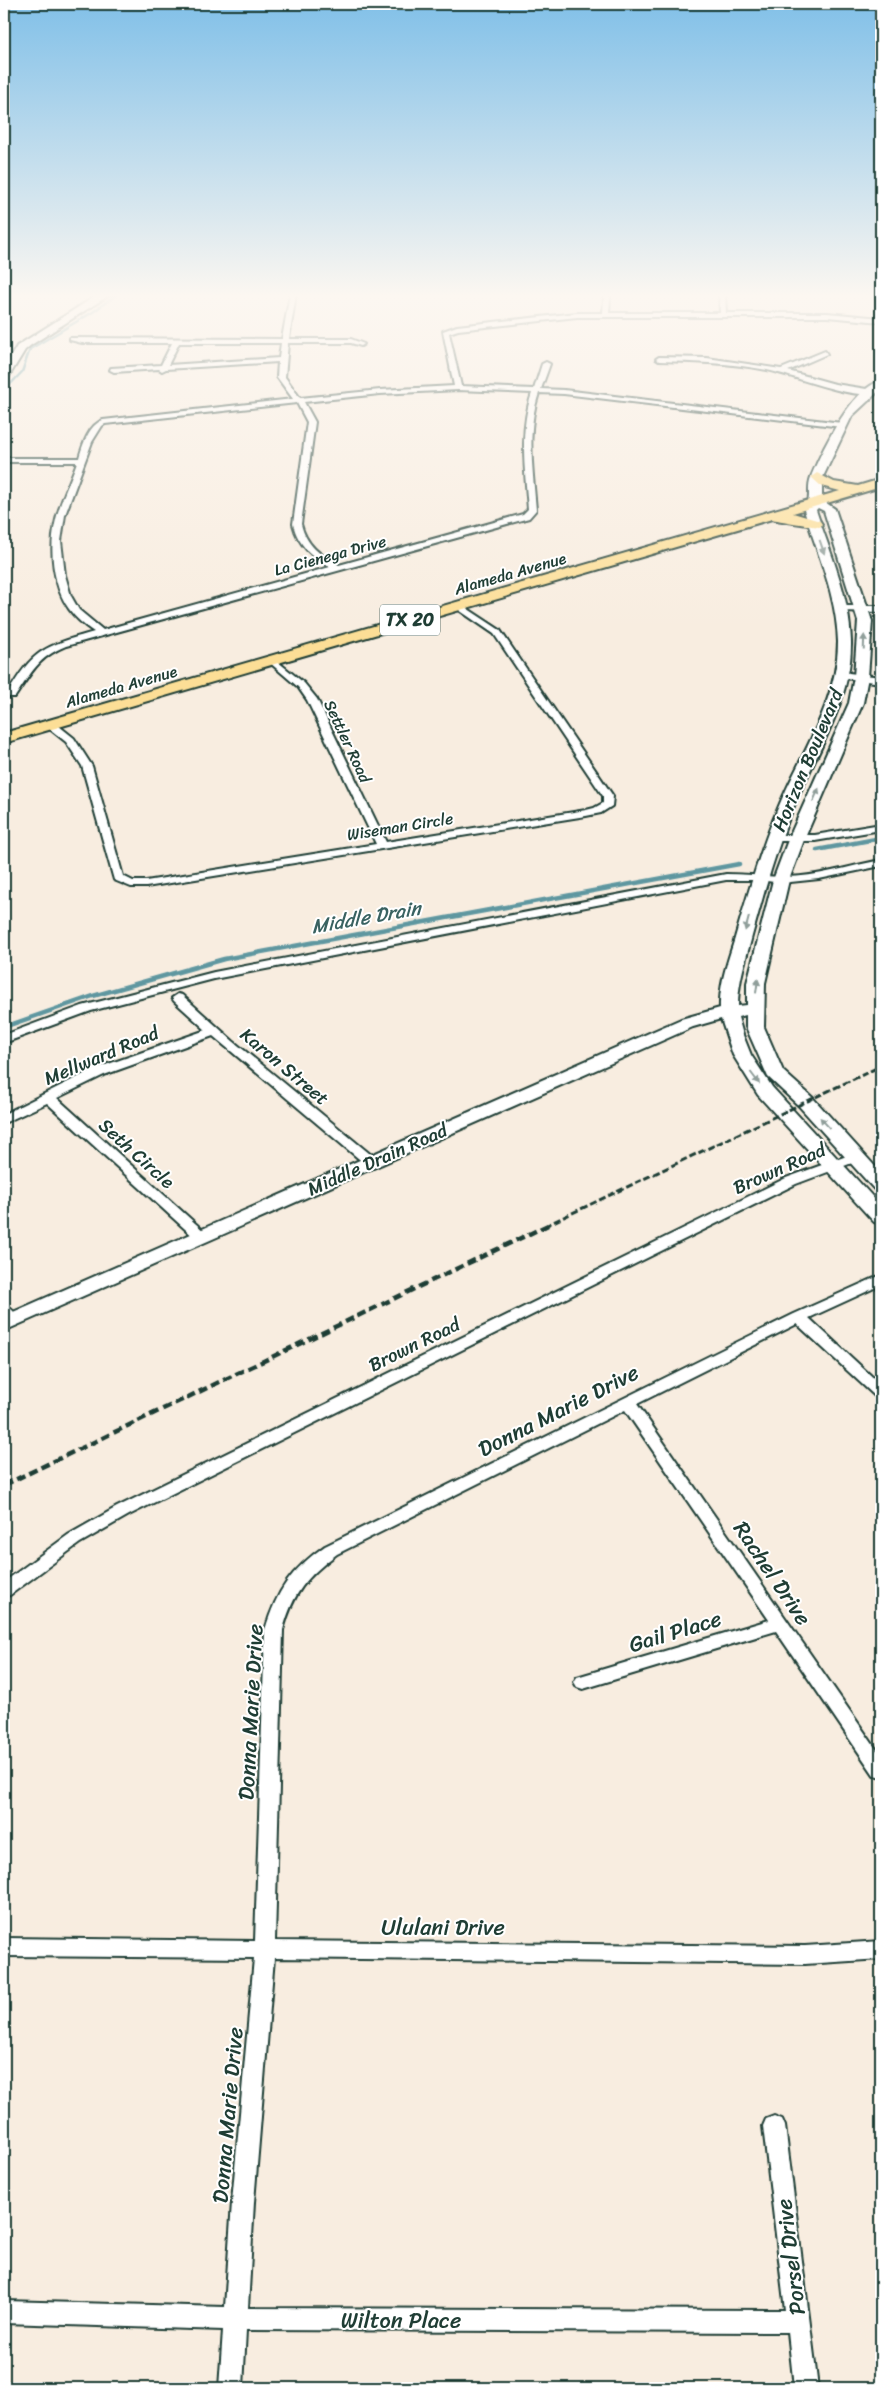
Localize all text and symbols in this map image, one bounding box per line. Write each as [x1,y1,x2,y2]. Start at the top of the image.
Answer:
street label: La Cienega Drive [271,527,389,584]
one-way arrow [819,539,827,554]
street label: Alameda Avenue [450,544,570,604]
road number: TX 20 [380,604,440,636]
one-way arrow [861,634,869,650]
street label: Alameda Avenue [61,657,181,717]
street label: Horizon Boulevard [762,682,853,837]
street label: Settler Road [316,695,380,789]
one-way arrow [812,788,820,802]
street label: Wiseman Circle [345,804,455,849]
water label: Middle Drain [309,890,426,944]
one-way arrow [743,916,751,931]
one-way arrow [753,977,761,993]
street label: Mellward Road [39,1016,166,1094]
street label: Karon Street [233,1019,337,1114]
one-way arrow [750,1071,761,1084]
street label: Seth Circle [91,1110,183,1197]
street label: Middle Drain Road [302,1113,455,1205]
one-way arrow [819,1118,831,1130]
street label: Brown Road [727,1133,833,1204]
street label: Brown Road [363,1307,468,1381]
street label: Donna Marie Drive [471,1353,646,1468]
street label: Rachel Drive [723,1513,822,1634]
street label: Gail Place [624,1599,726,1664]
street label: Donna Marie Drive [226,1623,275,1801]
street label: Ululani Drive [381,1908,505,1947]
street label: Donna Marie Drive [200,2025,255,2205]
street label: Porsel Drive [764,2197,817,2317]
street label: Wilton Place [341,2301,461,2340]

